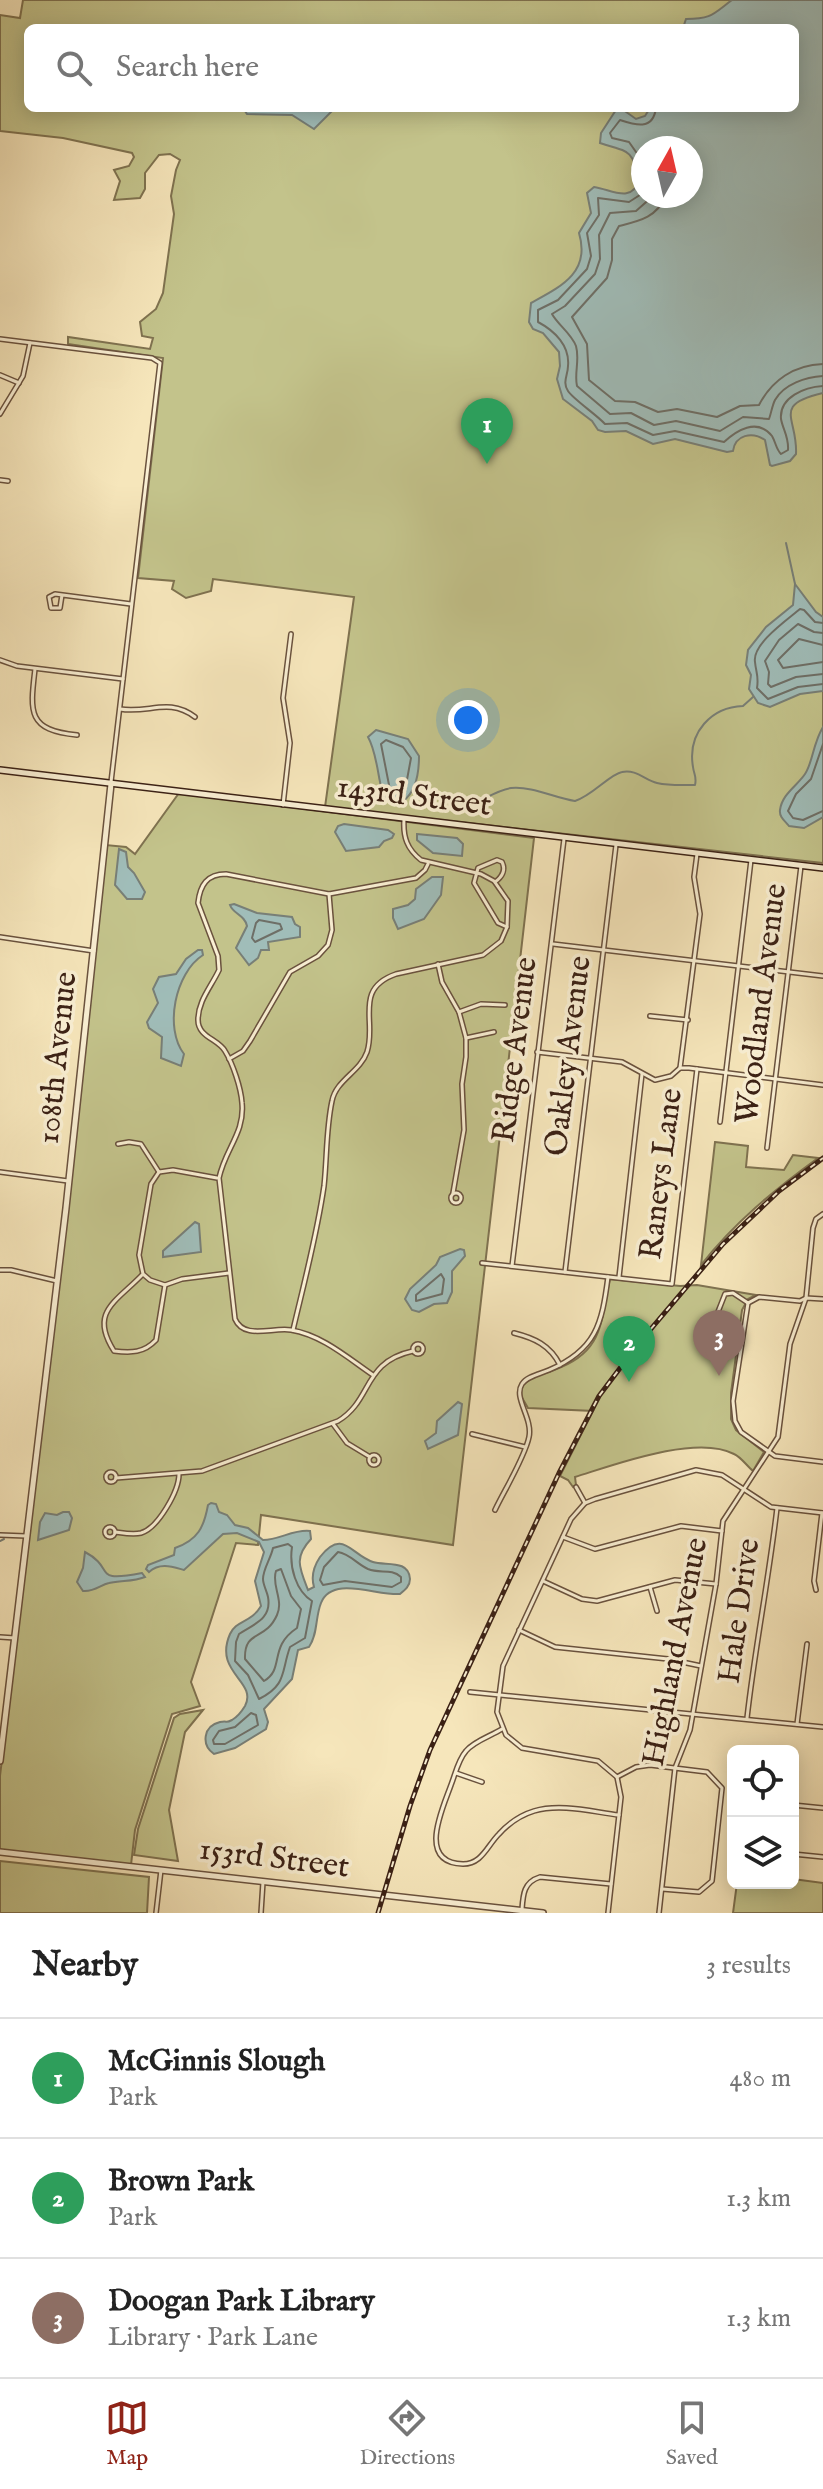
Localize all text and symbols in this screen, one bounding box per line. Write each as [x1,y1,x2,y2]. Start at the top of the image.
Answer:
search box [24,24,799,112]
icon: search [52,46,96,90]
text: Search here [116,49,259,87]
north arrow [631,136,703,208]
pin: 1 [461,398,513,464]
your location [448,700,488,740]
street label: 143rd Street [335,767,493,827]
street label: Woodland Avenue [727,881,797,1127]
street label: Oakley Avenue [536,954,602,1158]
street label: Ridge Avenue [484,955,548,1145]
street label: 108th Avenue [29,970,87,1146]
street label: Raneys Lane [631,1086,693,1262]
pin: 3 [693,1310,745,1376]
pin: 2 [603,1316,655,1382]
street label: Highland Avenue [634,1534,718,1770]
street label: Hale Drive [710,1536,770,1686]
map controls [727,1745,799,1889]
button: locate [727,1745,799,1817]
button: layers [727,1817,799,1889]
street label: 153rd Street [197,1829,351,1889]
text: Nearby [32,1944,138,1987]
text: 3 results [706,1949,791,1982]
text: McGinnis Slough [108,2043,325,2081]
text: 1 [53,2062,63,2095]
text: 480 m [730,2062,791,2095]
text: Park [108,2081,157,2114]
text: Brown Park [108,2163,254,2201]
text: 2 [52,2182,64,2215]
text: 1.3 km [726,2182,791,2215]
text: Park [108,2201,157,2234]
text: Doogan Park Library [108,2283,375,2321]
text: 3 [53,2302,63,2335]
text: 1.3 km [726,2302,791,2335]
text: Library · Park Lane [108,2321,318,2354]
tab: Map [105,2396,149,2472]
tab: Directions [360,2396,455,2472]
tab: Saved [666,2396,718,2472]

